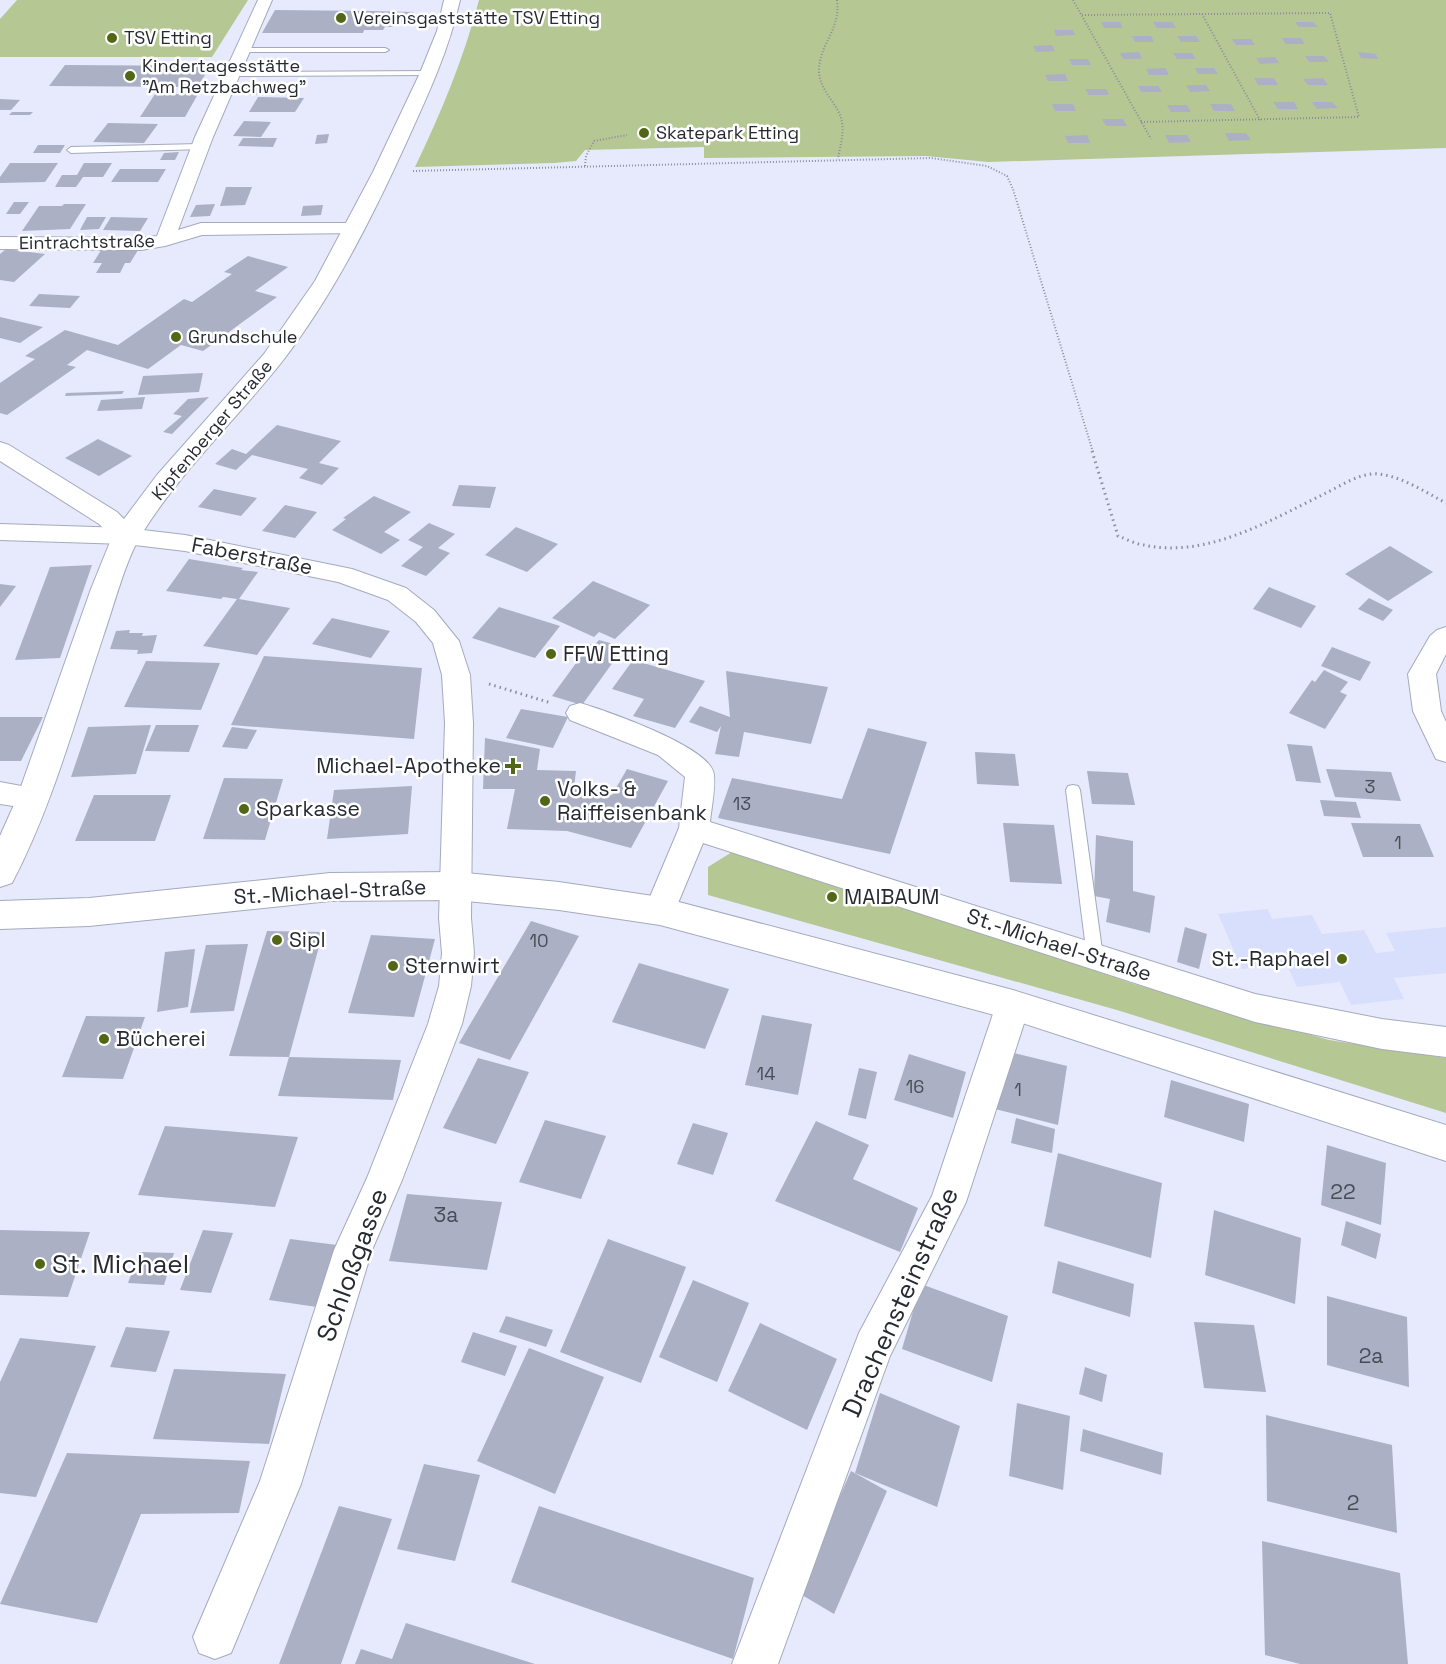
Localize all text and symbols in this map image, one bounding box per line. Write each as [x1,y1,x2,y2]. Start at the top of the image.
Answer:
place label: Vereinsgaststätte TSV Etting [353,6,600,29]
marker: Vereinsgaststätte TSV Etting [334,11,348,25]
place label: TSV Etting [124,26,212,49]
marker: TSV Etting [105,31,119,45]
place label: Kindertagesstätte "Am Retzbachweg" [142,54,306,98]
marker: Kindertagesstätte "Am Retzbachweg" [123,69,137,83]
place label: Skatepark Etting [656,121,799,144]
marker: Skatepark Etting [637,126,651,140]
street label: Eintrachtstraße [19,229,155,254]
place label: Grundschule [188,325,298,348]
marker: Grundschule [169,330,183,344]
street label: Kipfenberger Straße [146,355,277,505]
street label: Faberstraße [189,531,315,580]
place label: FFW Etting [563,640,669,667]
marker: FFW Etting [544,647,558,661]
place label: Michael-Apotheke [316,752,501,779]
marker: Michael-Apotheke [506,759,520,773]
place label: Volks- & Raiffeisenbank [557,775,707,826]
house number: 3 [1365,775,1375,798]
house number: 13 [733,792,751,815]
marker: Volks- & Raiffeisenbank [538,794,552,808]
place label: Sparkasse [256,795,360,822]
marker: Sparkasse [237,802,251,816]
house number: 1 [1394,831,1402,854]
street label: St.-Michael-Straße [233,873,427,910]
place label: MAIBAUM [844,883,939,910]
marker: MAIBAUM [825,890,839,904]
street label: St.-Michael-Straße [963,902,1155,987]
place label: Sipl [289,926,326,953]
house number: 10 [529,929,549,952]
marker: Sipl [270,933,284,947]
place label: St.-Raphael [1212,945,1330,972]
place label: Sternwirt [405,952,500,979]
marker: St.-Raphael [1335,952,1349,966]
marker: Sternwirt [386,959,400,973]
place label: Bücherei [116,1025,206,1052]
marker: Bücherei [97,1032,111,1046]
house number: 14 [757,1062,775,1085]
house number: 16 [906,1075,924,1098]
house number: 1 [1014,1078,1022,1101]
house number: 22 [1330,1178,1356,1205]
street label: Drachensteinstraße [834,1182,966,1422]
street label: Schloßgasse [309,1184,395,1346]
house number: 3a [434,1201,458,1228]
place label: St. Michael [52,1247,189,1281]
marker: St. Michael [33,1257,47,1271]
house number: 2a [1359,1342,1383,1369]
house number: 2 [1347,1489,1359,1516]

